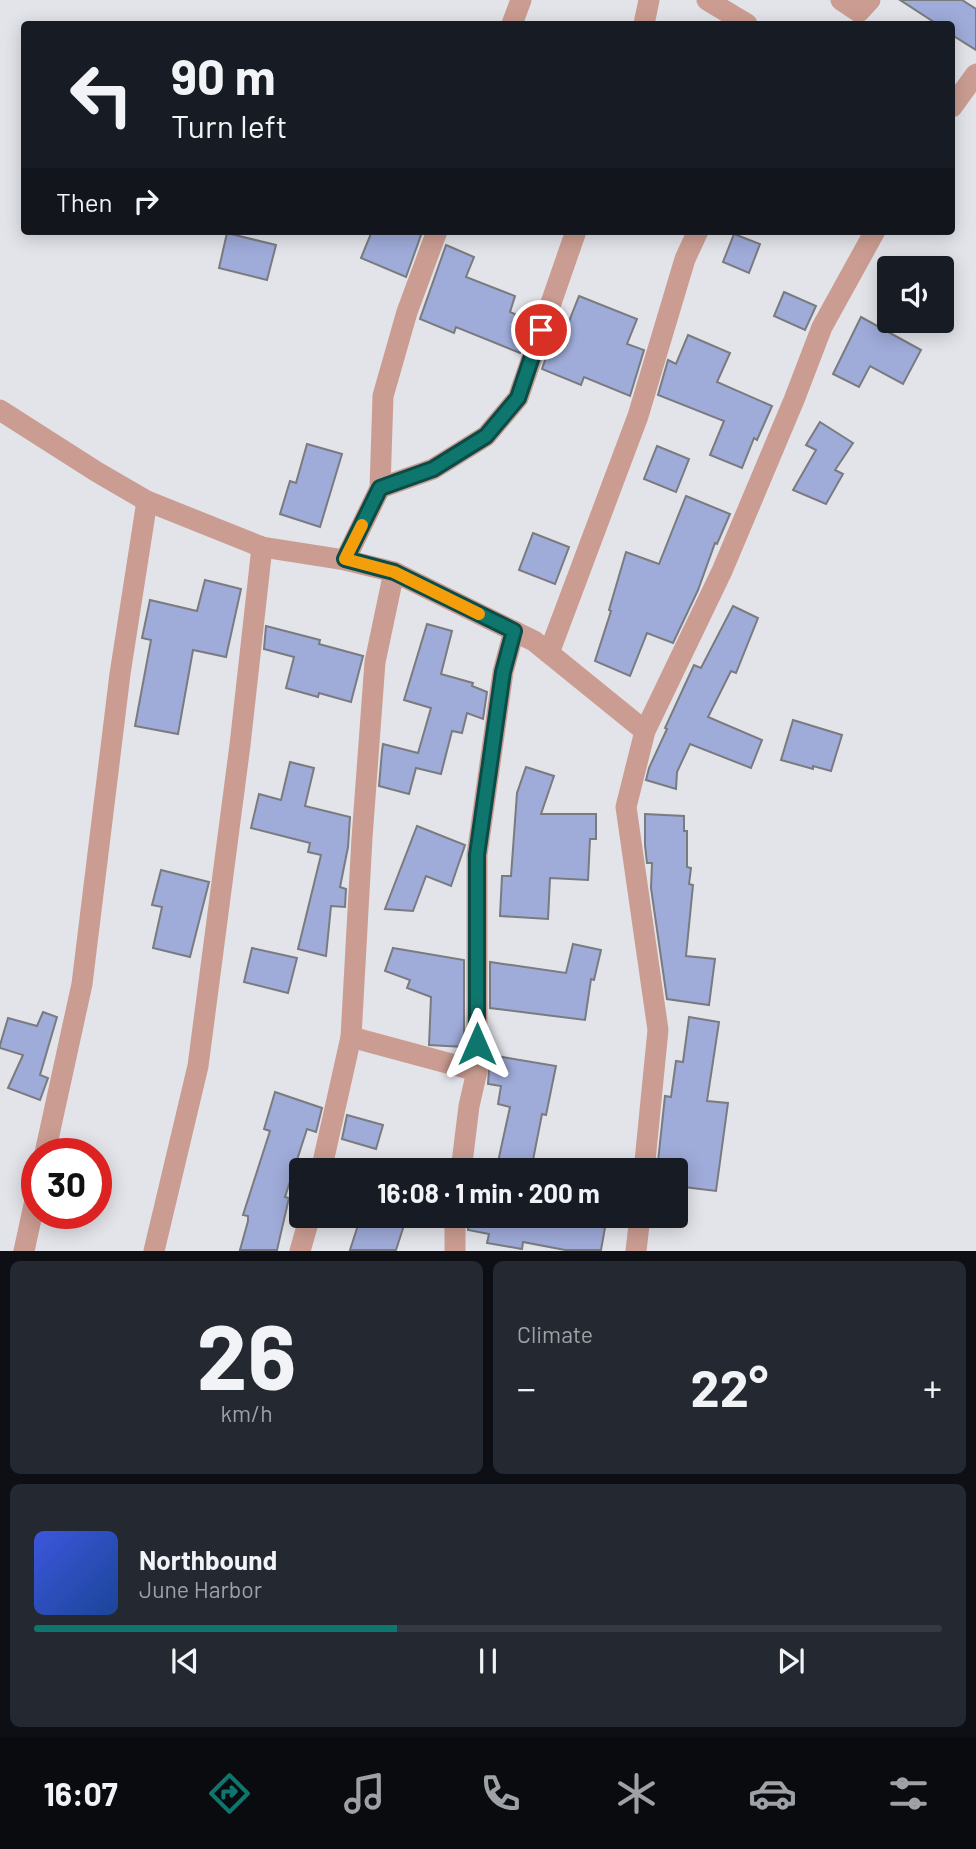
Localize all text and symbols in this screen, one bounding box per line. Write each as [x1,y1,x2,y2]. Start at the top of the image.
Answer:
text: 90 m [171,46,276,105]
icon: left [56,49,147,140]
text: Turn left [171,106,288,144]
icon: right [127,182,165,220]
text: Then [56,186,113,217]
map controls [877,256,954,333]
button: sound [877,256,954,333]
pin [511,300,571,360]
icon: arrive [522,311,560,349]
position arrow [440,1007,514,1081]
speed limit sign: 30 [21,1138,112,1229]
text: 16:08 · 1 min · 200 m [377,1177,600,1208]
text: 26 [197,1299,296,1408]
text: Climate [517,1320,593,1348]
text: 22° [691,1355,768,1417]
text: − [517,1364,536,1410]
text: + [923,1364,942,1410]
text: km/h [220,1399,273,1427]
text: Northbound [139,1544,277,1575]
text: June Harbor [139,1575,262,1603]
icon: previous [166,1642,204,1680]
icon: pause [469,1642,507,1680]
icon: next [772,1642,810,1680]
icon: directions [205,1769,254,1818]
icon: music [340,1769,389,1818]
icon: phone [476,1769,525,1818]
icon: climate [612,1769,661,1818]
icon: car [748,1769,797,1818]
icon: filters [884,1769,933,1818]
text: 16:07 [43,1774,118,1812]

